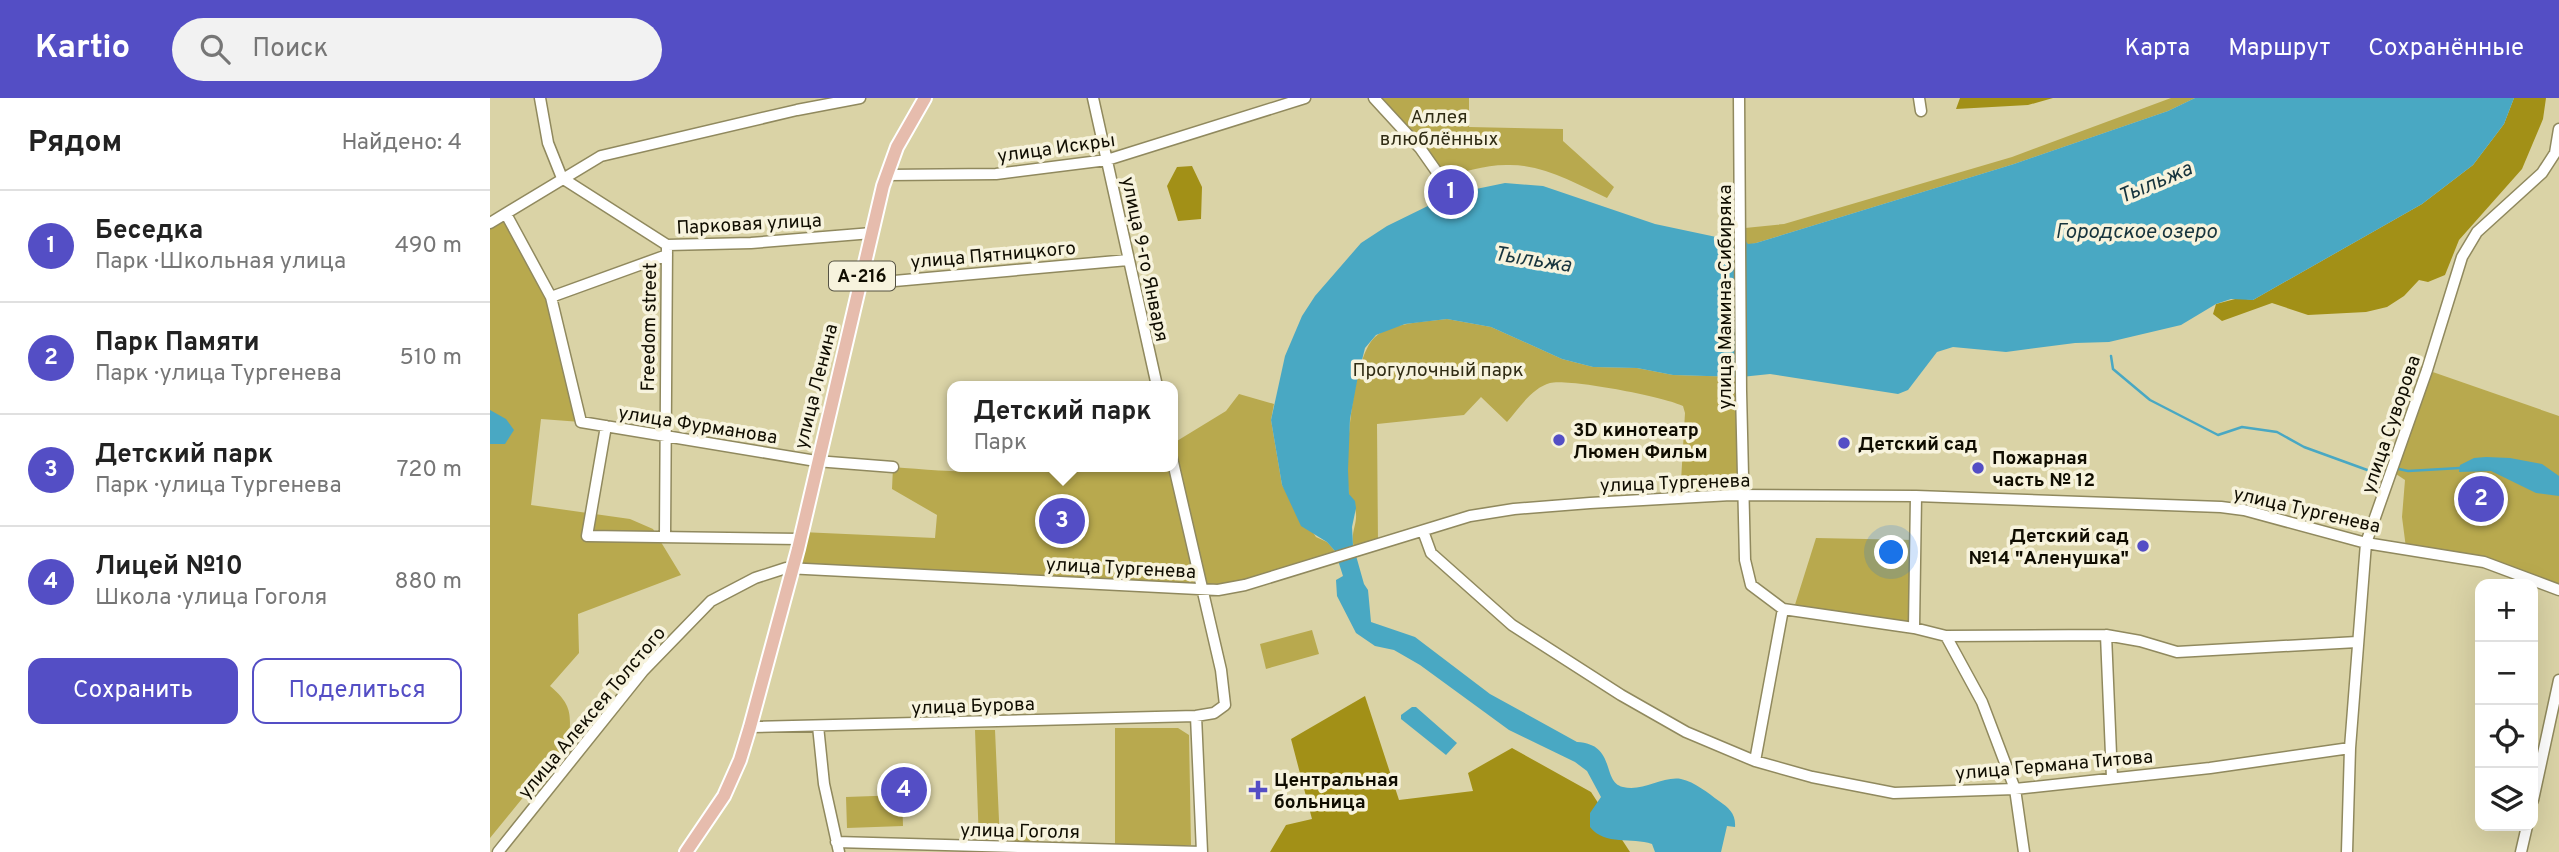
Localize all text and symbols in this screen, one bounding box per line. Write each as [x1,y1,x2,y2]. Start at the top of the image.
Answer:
search box [172,18,662,81]
text: Kartio [35,28,130,70]
icon: search [196,30,234,68]
text: Поиск [252,33,328,66]
text: Карта [2124,34,2190,64]
text: Маршрут [2228,34,2330,64]
text: Сохранённые [2368,34,2524,64]
park label: Аллея влюблённых [1380,106,1498,152]
text: Рядом [28,125,122,162]
text: Найдено: 4 [341,129,462,158]
street label: улица Искры [996,129,1117,169]
water label: Тыльжа [2115,156,2197,211]
pin: 1 [1428,166,1474,218]
street label: улица 9-го Января [1115,175,1173,344]
street label: улица Мамина-Сибиряка [1714,185,1738,409]
street label: Парковая улица [676,209,822,241]
text: Беседка [95,215,203,248]
water label: Городское озеро [2055,219,2218,246]
text: 1 [46,232,56,261]
text: 490 m [395,232,462,261]
street label: улица Пятницкого [909,237,1077,275]
water label: Тыльжа [1492,241,1573,280]
text: Парк · Школьная улица [95,248,346,277]
road number: А-216 [829,261,895,290]
street label: Freedom street [637,262,663,392]
street label: улица Ленина [790,321,844,452]
text: Парк Памяти [95,327,260,360]
text: 2 [44,344,58,373]
text: 510 m [399,344,462,373]
street label: улица Суворова [2357,352,2427,497]
park label: Прогулочный парк [1352,359,1524,383]
text: Парк · улица Тургенева [95,360,342,389]
popup [947,381,1178,472]
text: Детский парк [973,396,1152,429]
street label: улица Фурманова [616,402,779,450]
place label: 3D кинотеатр Люмен Фильм [1573,419,1708,465]
text: Парк [973,429,1027,458]
marker: 3D кинотеатр Люмен Фильм [1551,432,1567,448]
place label: Детский сад [1858,433,1977,457]
marker: Детский сад [1836,435,1852,451]
text: Детский парк [95,439,273,472]
place label: Пожарная часть № 12 [1992,447,2095,493]
text: 3 [44,456,58,485]
text: 720 m [397,456,462,485]
marker: Пожарная часть № 12 [1970,460,1986,476]
street label: улица Тургенева [1599,469,1751,499]
text: Парк · улица Тургенева [95,472,342,501]
pin: 2 [2458,473,2504,525]
street label: улица Тургенева [2231,482,2383,540]
pin: 3 [1039,495,1085,547]
place label: Детский сад №14 "Аленушка" [1969,525,2129,571]
your location [1874,535,1908,569]
marker: Детский сад №14 "Аленушка" [2135,538,2151,554]
text: Лицей №10 [95,551,243,584]
street label: улица Тургенева [1045,553,1197,585]
text: 4 [44,568,58,597]
text: 880 m [394,568,462,597]
map controls [2475,579,2538,831]
button: + [2475,579,2538,642]
text: Школа · улица Гоголя [95,584,327,613]
street label: улица Алексея Толстого [513,622,672,804]
button: − [2475,642,2538,705]
button: Сохранить [28,658,238,724]
button: Поделиться [252,658,462,724]
street label: улица Бурова [911,693,1035,721]
button: locate [2475,705,2538,768]
street label: улица Германа Титова [1954,745,2154,787]
pin: 4 [881,764,927,816]
button: layers [2475,768,2538,831]
place label: Центральная больница [1274,769,1399,815]
marker: Центральная больница [1248,780,1268,800]
street label: улица Гоголя [960,819,1080,845]

